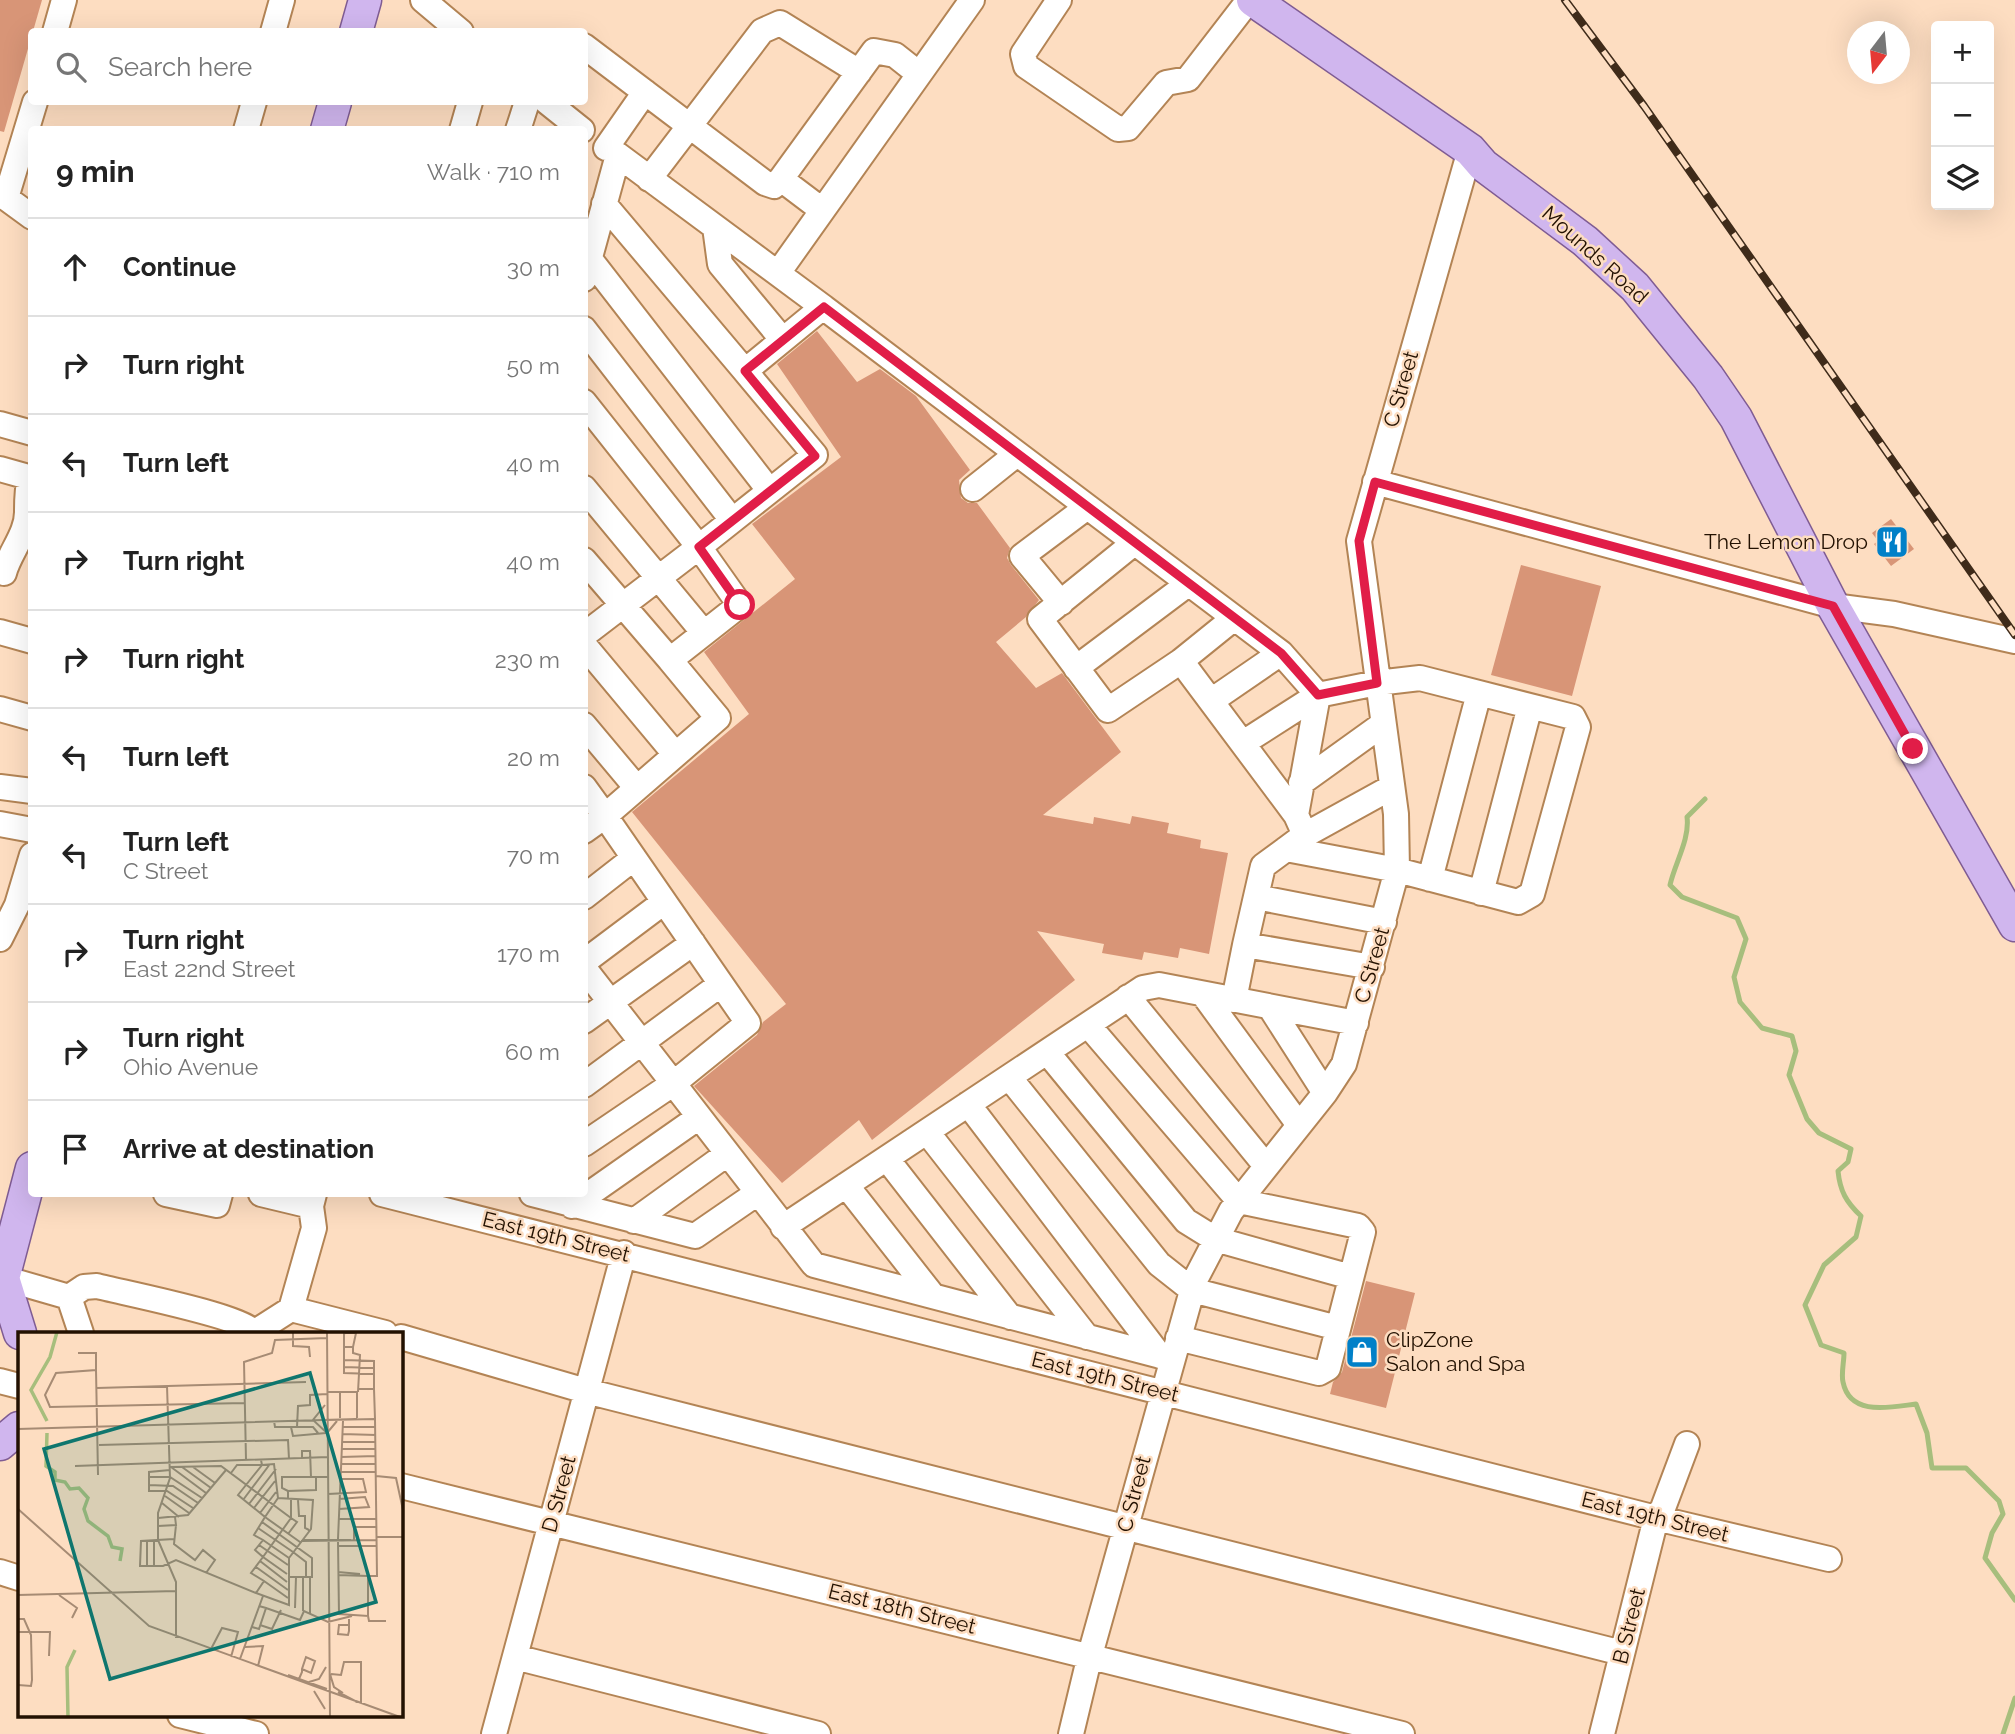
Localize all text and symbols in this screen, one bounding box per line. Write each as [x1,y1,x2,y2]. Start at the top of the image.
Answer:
north arrow [1847,21,1910,84]
map controls [1931,21,1994,210]
button: + [1931,21,1994,84]
search box [28,28,588,105]
icon: search [52,48,90,86]
text: Search here [108,52,252,82]
button: − [1931,84,1994,147]
button: layers [1931,147,1994,210]
text: 9 min [56,154,135,189]
text: Walk · 710 m [427,158,560,185]
street label: Mounds Road [1537,200,1654,309]
icon: ahead [56,248,94,286]
text: Continue [123,252,236,282]
text: 30 m [507,254,560,281]
icon: right [56,346,94,384]
street label: C Street [1378,348,1423,430]
text: Turn right [123,350,244,380]
text: 50 m [506,352,560,379]
icon: left [56,444,94,482]
text: Turn left [123,448,229,478]
text: 40 m [506,450,560,477]
restaurant icon: The Lemon Drop [1873,523,1911,561]
place label: The Lemon Drop [1704,529,1868,554]
icon: right [56,542,94,580]
text: Turn right [123,546,244,576]
text: 40 m [506,548,560,575]
route start [724,589,755,620]
icon: right [56,640,94,678]
text: Turn right [123,644,244,674]
text: 230 m [495,646,560,673]
route end [1897,733,1928,764]
icon: left [56,738,94,776]
text: Turn left [123,742,229,772]
text: 20 m [507,744,560,771]
text: Turn left [123,827,229,857]
icon: left [56,836,94,874]
text: 70 m [507,842,560,869]
text: C Street [123,857,208,884]
street label: C Street [1349,924,1394,1006]
text: Turn right [123,925,244,955]
icon: right [56,934,94,972]
text: 170 m [497,940,560,967]
text: East 22nd Street [123,955,295,982]
text: Turn right [123,1023,244,1053]
icon: right [56,1032,94,1070]
text: 60 m [505,1038,560,1065]
text: Ohio Avenue [123,1053,258,1080]
icon: arrive [56,1130,94,1168]
text: Arrive at destination [123,1134,374,1164]
street label: East 19th Street [480,1206,632,1267]
place label: ClipZone Salon and Spa [1386,1327,1525,1376]
inset map [18,1332,402,1716]
shop icon: ClipZone Salon and Spa [1343,1333,1381,1371]
street label: East 19th Street [1029,1346,1181,1407]
street label: D Street [536,1453,581,1535]
street label: C Street [1111,1453,1156,1535]
street label: East 19th Street [1579,1486,1731,1547]
street label: East 18th Street [826,1578,978,1639]
street label: B Street [1607,1585,1650,1667]

